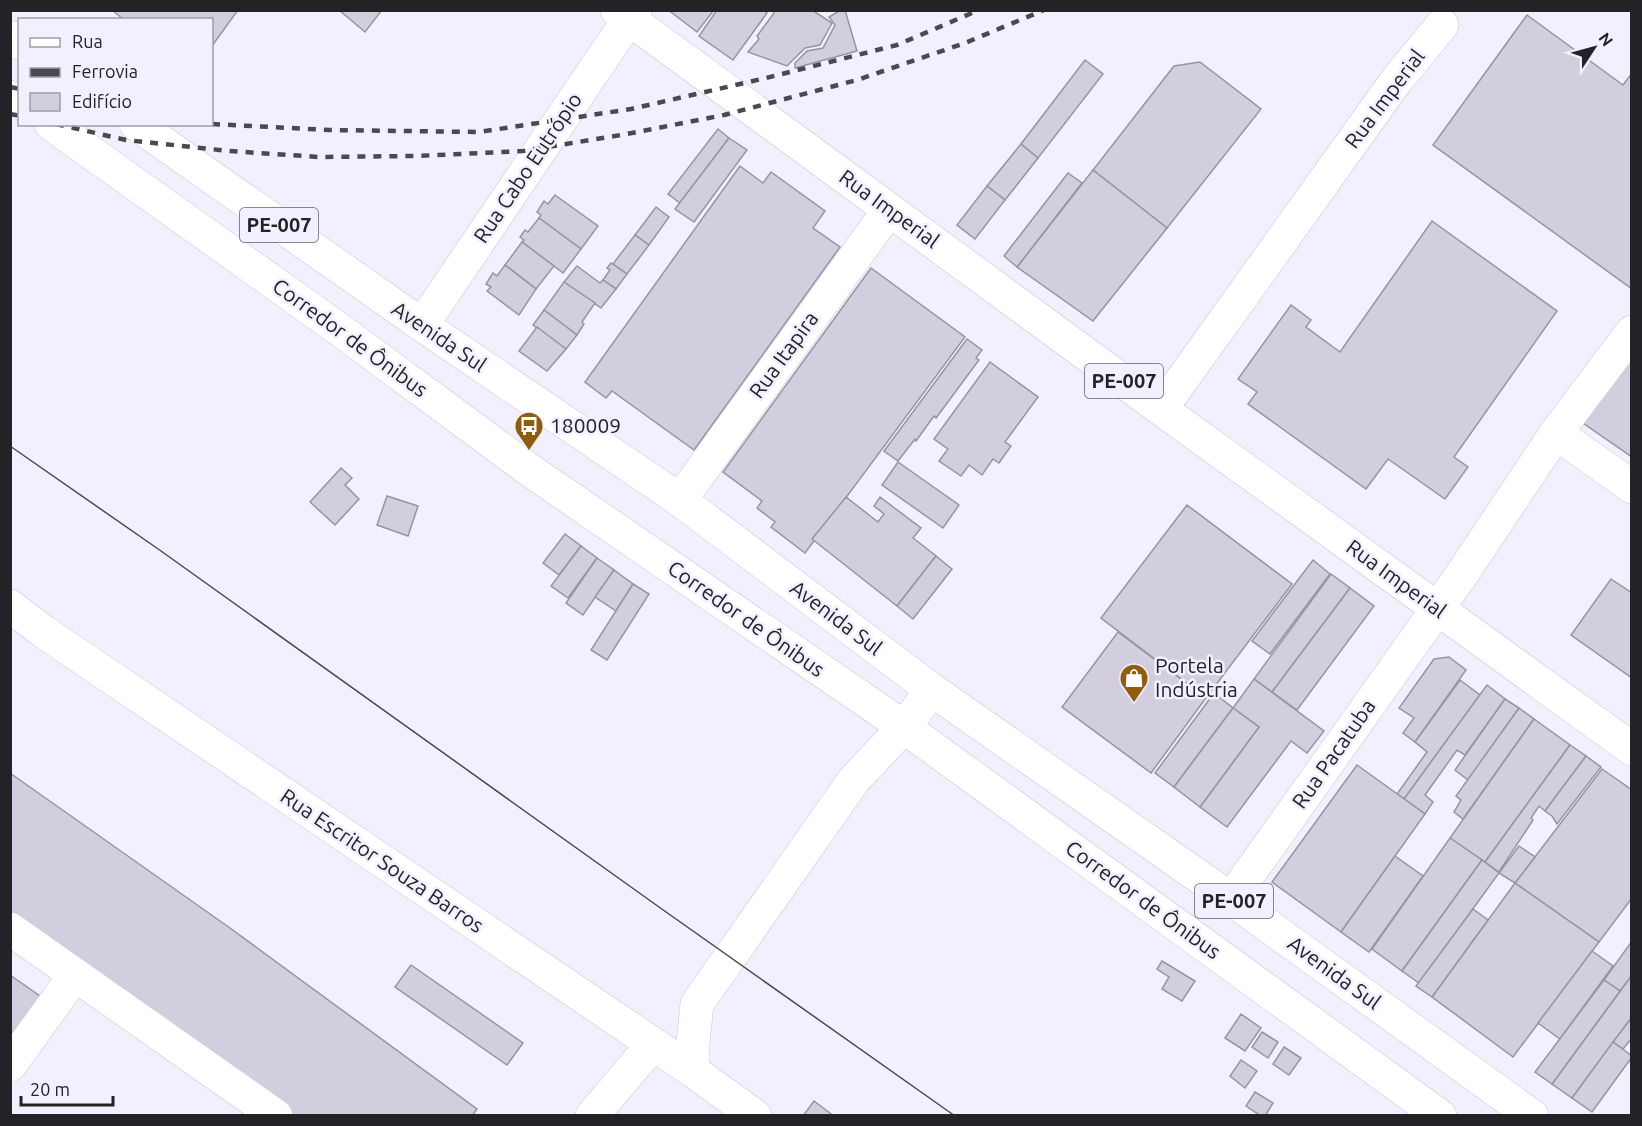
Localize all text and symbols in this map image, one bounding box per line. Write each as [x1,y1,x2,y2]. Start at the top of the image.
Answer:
legend [18,18,213,126]
north arrow [1564,18,1624,78]
text: N [1595,29,1617,49]
text: Rua [72,31,103,51]
street label: Rua Imperial [1339,44,1429,153]
text: Ferrovia [72,61,138,81]
street label: Rua Cabo Eutrópio [468,88,586,247]
text: Edifício [72,91,132,111]
street label: Rua Imperial [835,164,944,252]
road number: PE-007 [240,208,318,242]
street label: Corredor de Ônibus [269,273,433,401]
street label: Avenida Sul [388,296,491,376]
street label: Rua Itapira [744,306,823,402]
road number: PE-007 [1085,364,1163,398]
bus stop icon: 180009 [513,410,545,452]
place label: 180009 [550,413,621,437]
street label: Rua Imperial [1342,534,1451,622]
street label: Corredor de Ônibus [664,555,829,681]
street label: Avenida Sul [786,575,887,659]
place label: Portela Indústria [1155,653,1238,701]
shop icon: Portela Indústria [1118,662,1150,704]
street label: Rua Pacatuba [1287,694,1380,813]
street label: Rua Escritor Souza Barros [277,783,489,937]
street label: Corredor de Ônibus [1062,835,1226,963]
road number: PE-007 [1195,884,1273,918]
street label: Avenida Sul [1284,931,1386,1014]
scale bar [21,1069,112,1107]
text: 20 m [30,1079,70,1099]

